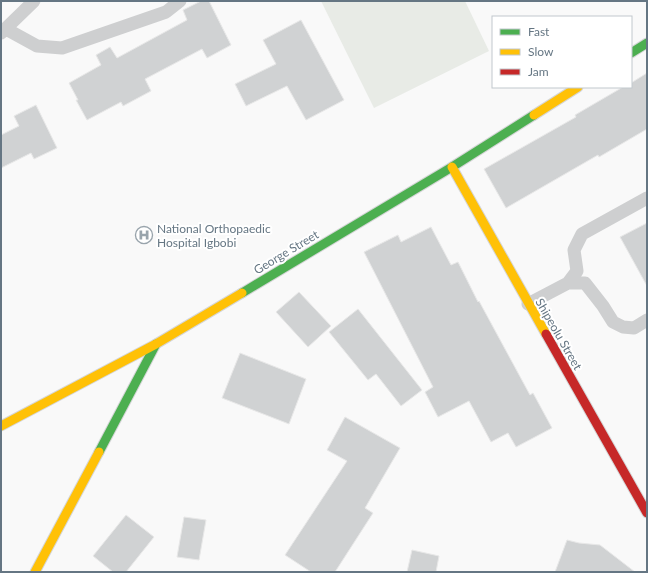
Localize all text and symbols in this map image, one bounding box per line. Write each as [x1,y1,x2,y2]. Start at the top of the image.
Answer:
legend [492,16,632,88]
text: Fast [528,24,550,39]
text: Slow [528,44,554,59]
text: Jam [528,64,549,79]
place label: National Orthopaedic Hospital Igbobi [157,221,271,250]
hospital icon: National Orthopaedic Hospital Igbobi [134,225,154,245]
street label: George Street [251,226,322,277]
street label: Shipeolu Street [532,296,586,373]

